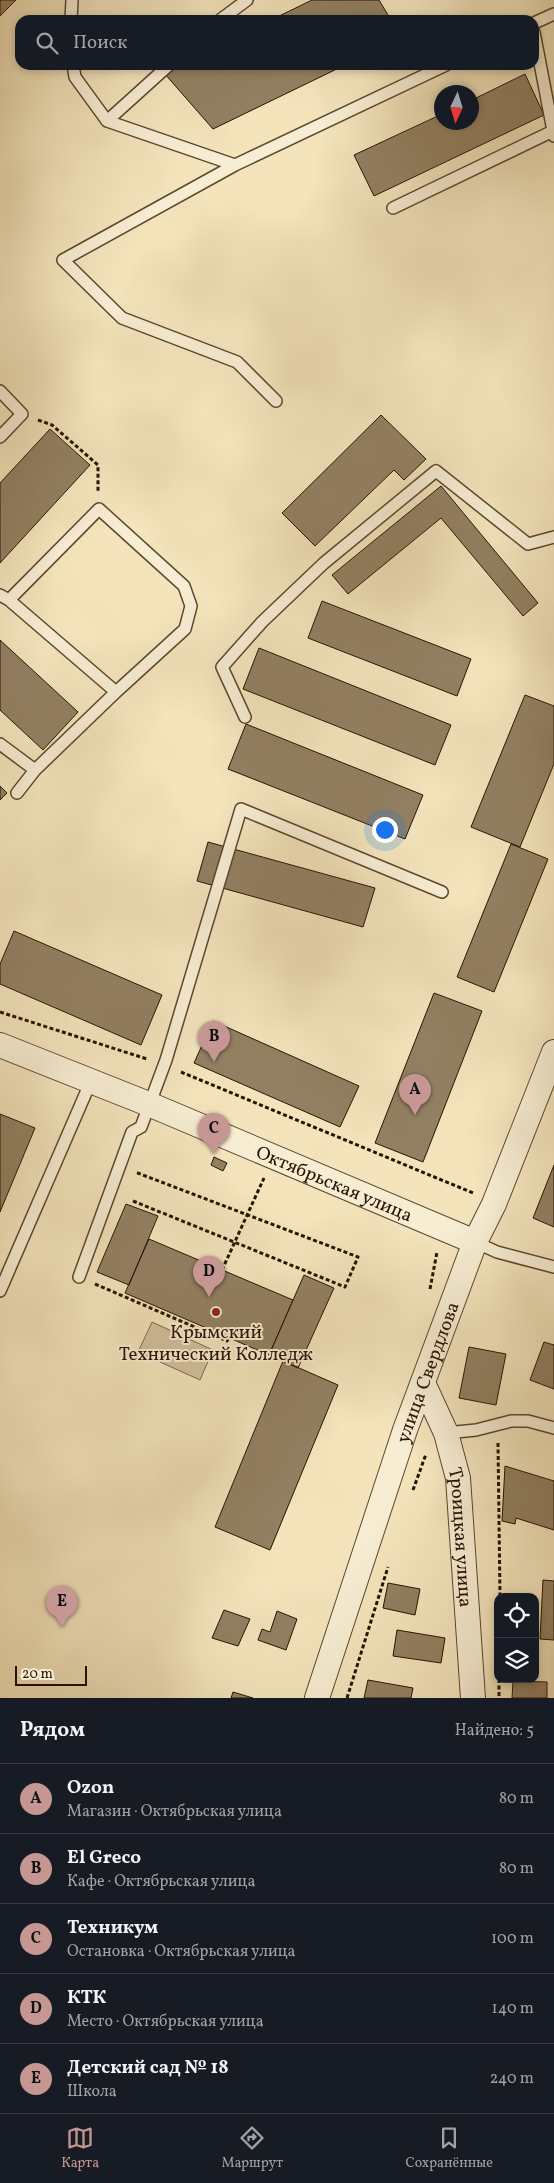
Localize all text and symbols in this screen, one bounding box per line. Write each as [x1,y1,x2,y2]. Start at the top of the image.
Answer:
search box [15,15,539,70]
icon: search [33,29,61,57]
text: Поиск [73,30,127,56]
north arrow [434,85,479,130]
your location [372,817,398,843]
pin: B [198,1021,230,1062]
pin: A [399,1074,431,1115]
pin: C [198,1113,230,1154]
street label: Октябрьская улица [252,1140,416,1229]
pin: D [193,1256,225,1297]
street label: улица Свердлова [391,1298,467,1447]
marker: Крымский Технический Колледж [210,1306,222,1318]
place label: Крымский Технический Колледж [119,1320,313,1368]
street label: Троицкая улица [441,1465,478,1608]
pin: E [46,1586,78,1627]
map controls [494,1593,539,1683]
button: locate [494,1593,539,1638]
button: layers [494,1638,539,1683]
scale bar [15,1663,88,1686]
text: 20 m [22,1665,53,1684]
text: Рядом [20,1716,85,1745]
text: Найдено: 5 [455,1720,534,1742]
text: Ozon [67,1775,114,1801]
text: A [30,1788,42,1810]
text: 80 m [499,1788,534,1810]
text: Магазин · Октябрьская улица [67,1801,282,1823]
text: El Greco [67,1845,141,1871]
text: B [31,1858,41,1880]
text: 80 m [499,1858,534,1880]
text: Кафе · Октябрьская улица [67,1871,255,1893]
text: Техникум [67,1915,158,1941]
text: C [31,1928,41,1950]
text: 100 m [491,1928,534,1950]
text: Остановка · Октябрьская улица [67,1941,296,1963]
text: КТК [67,1985,106,2011]
text: D [30,1998,42,2020]
text: 140 m [492,1998,534,2020]
text: Место · Октябрьская улица [67,2011,264,2033]
text: Детский сад № 18 [67,2055,229,2081]
text: E [31,2068,41,2090]
text: 240 m [490,2068,534,2090]
text: Школа [67,2081,117,2103]
tab: Карта [61,2124,99,2173]
tab: Маршрут [221,2124,283,2173]
tab: Сохранённые [405,2124,493,2173]

